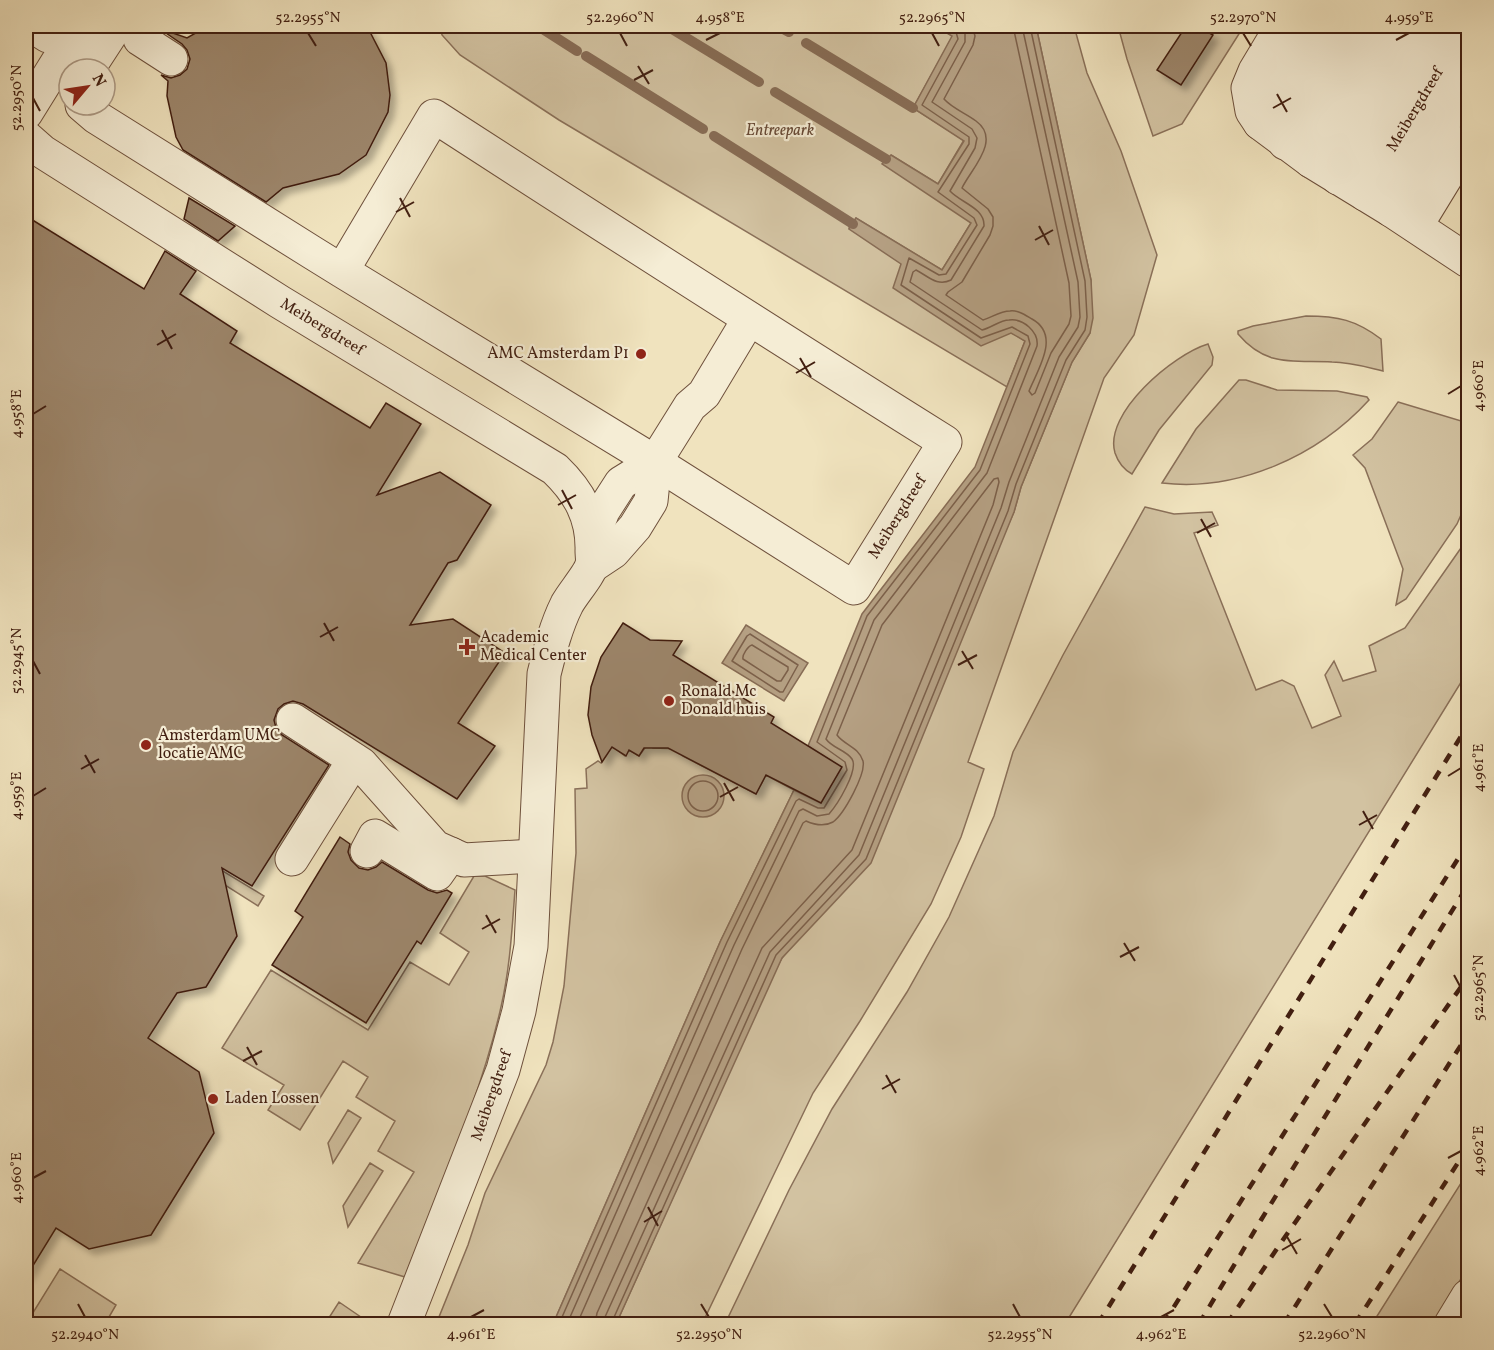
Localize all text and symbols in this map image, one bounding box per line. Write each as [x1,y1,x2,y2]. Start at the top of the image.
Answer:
text: 52.2955°N [275,8,341,29]
text: 52.2960°N [586,8,654,29]
text: 4.958°E [695,8,745,29]
text: 52.2965°N [899,8,965,29]
text: 52.2970°N [1210,8,1276,29]
text: 4.959°E [1384,8,1434,29]
north arrow [57,57,117,117]
street label: Meibergdreef [1382,62,1450,156]
text: 52.2950°N [7,65,28,131]
text: N [86,70,111,91]
park label: Entreepark [746,120,815,142]
street label: Meibergdreef [276,293,369,362]
place label: AMC Amsterdam P1 [487,343,629,365]
marker: AMC Amsterdam P1 [634,347,648,361]
text: 4.960°E [1469,360,1490,412]
text: 4.958°E [7,389,28,439]
street label: Meibergdreef [864,470,933,563]
place label: Academic Medical Center [480,627,587,667]
text: 52.2945°N [7,628,28,694]
marker: Academic Medical Center [458,638,476,656]
place label: Ronald Mc Donald huis [681,681,766,721]
marker: Ronald Mc Donald huis [662,694,676,708]
place label: Amsterdam UMC locatie AMC [158,725,281,765]
marker: Amsterdam UMC locatie AMC [139,738,153,752]
text: 4.961°E [1469,744,1490,792]
text: 4.959°E [7,771,28,821]
text: 52.2965°N [1469,955,1490,1021]
street label: Meibergdreef [466,1046,518,1144]
place label: Laden Lossen [225,1088,320,1110]
marker: Laden Lossen [206,1092,220,1106]
text: 4.962°E [1469,1126,1490,1176]
text: 4.960°E [7,1152,28,1204]
text: 52.2940°N [51,1325,119,1346]
text: 4.961°E [447,1325,495,1346]
text: 52.2950°N [676,1325,742,1346]
text: 52.2955°N [987,1325,1053,1346]
text: 4.962°E [1136,1325,1186,1346]
text: 52.2960°N [1298,1325,1366,1346]

